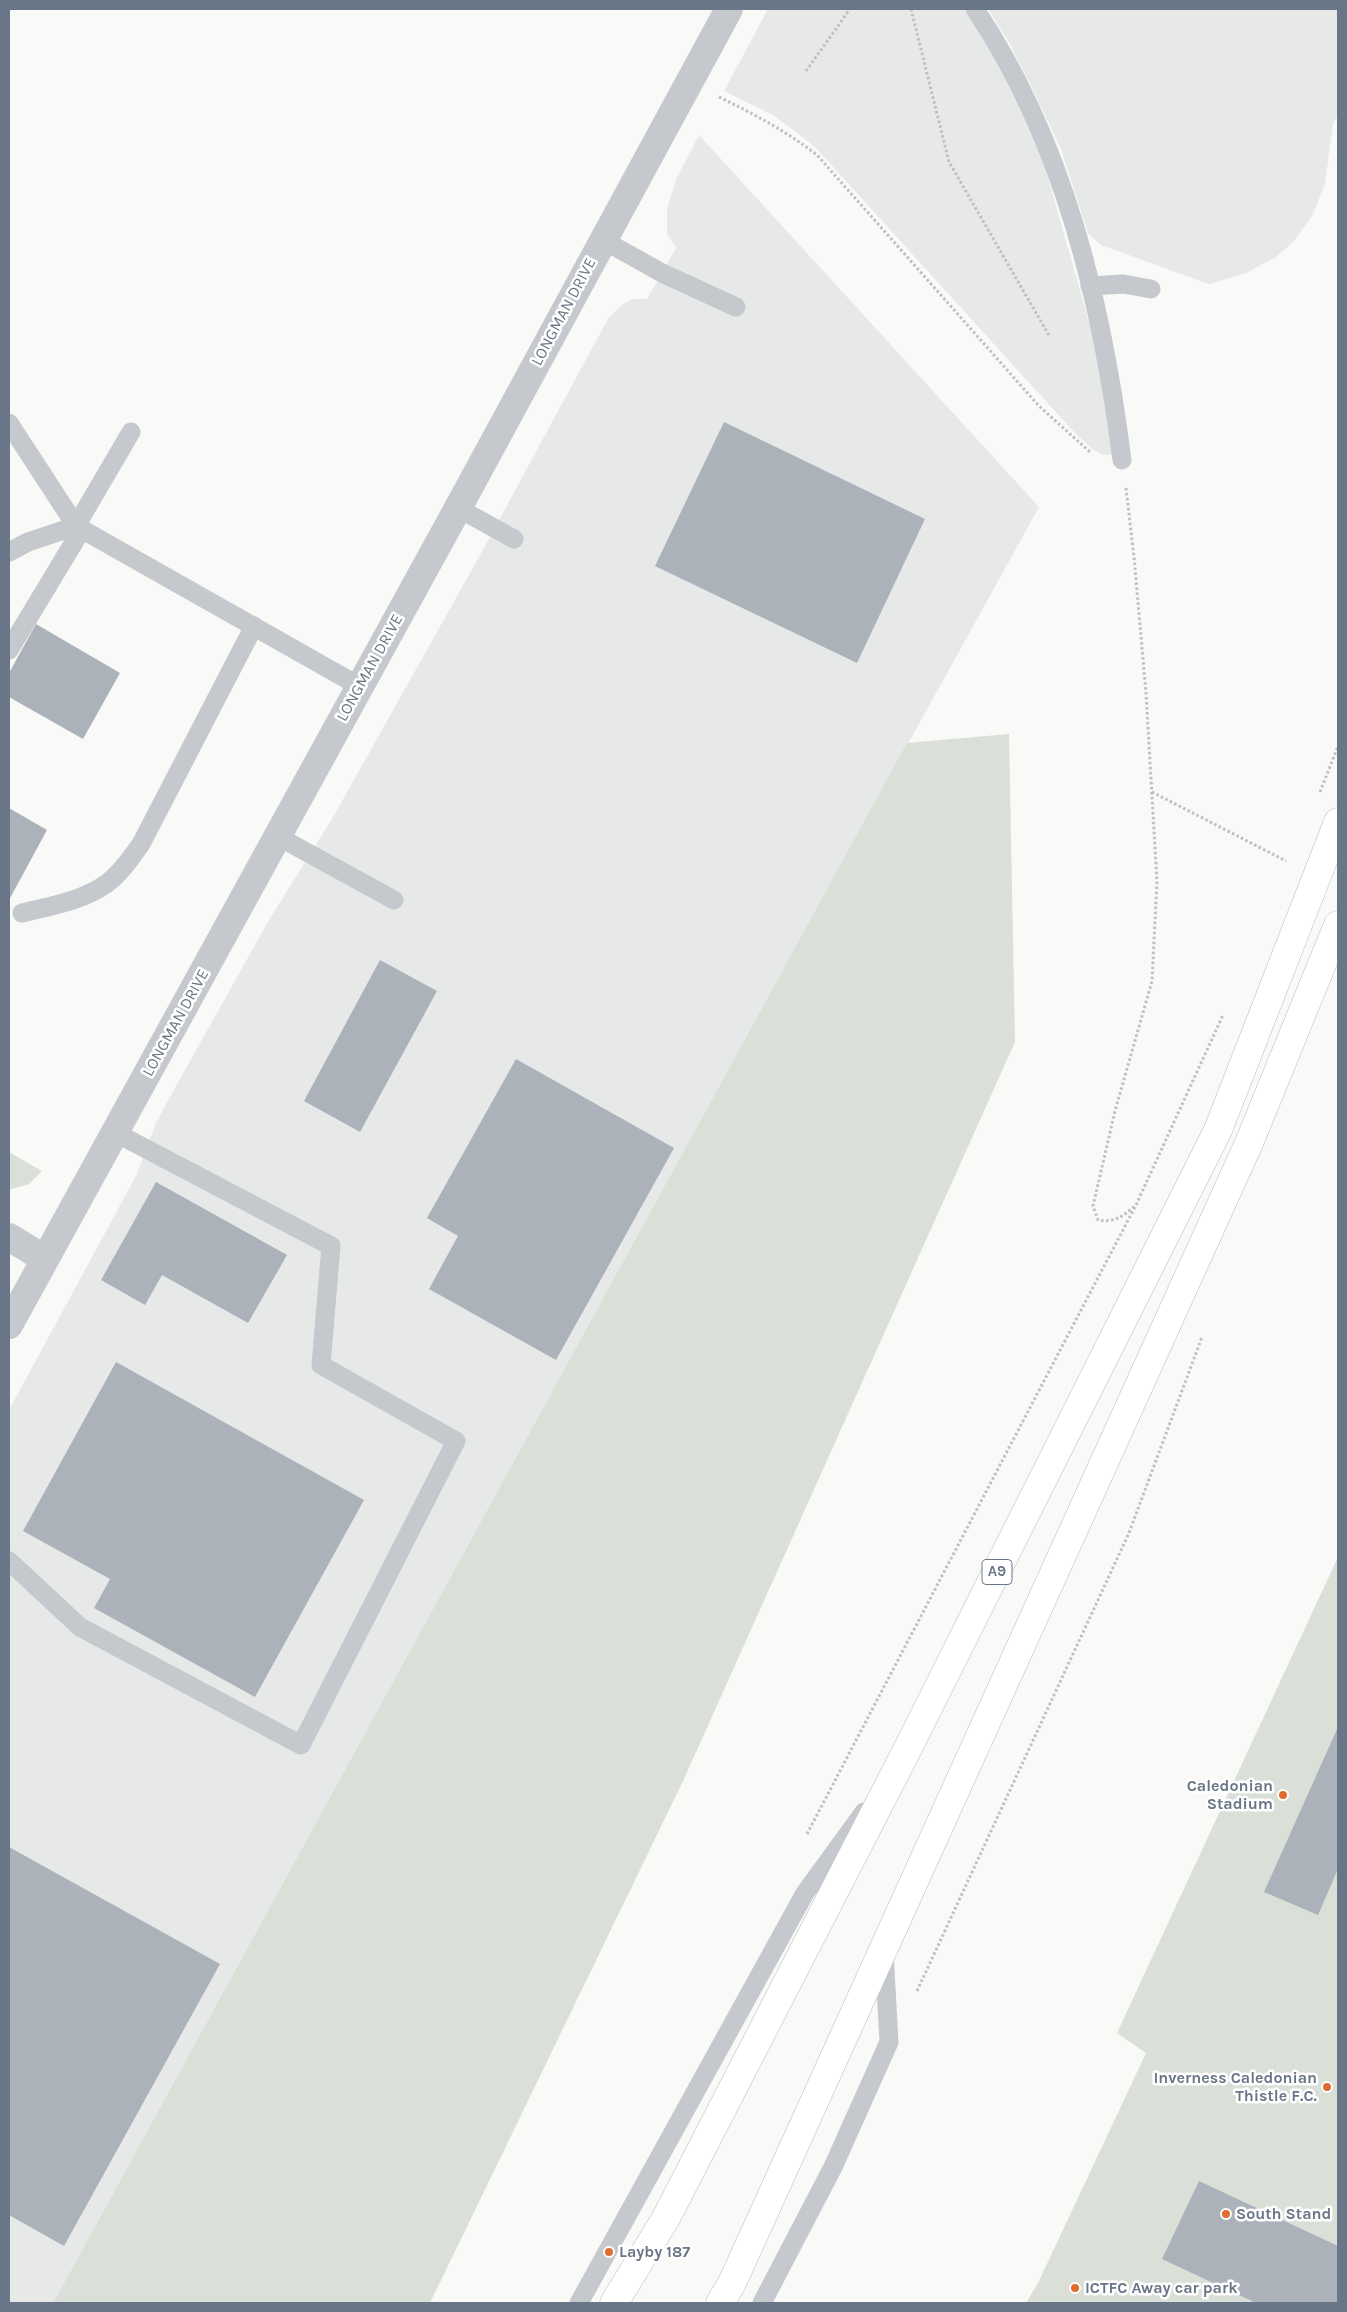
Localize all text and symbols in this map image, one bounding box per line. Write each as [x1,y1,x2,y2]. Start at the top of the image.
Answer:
street label: LONGMAN DRIVE [528,255,600,369]
street label: LONGMAN DRIVE [333,611,407,725]
street label: LONGMAN DRIVE [139,966,213,1080]
road number: A9 [982,1560,1012,1584]
place label: Caledonian Stadium [1187,1776,1273,1814]
marker: Caledonian Stadium [1277,1789,1289,1801]
place label: Inverness Caledonian Thistle F.C. [1153,2068,1317,2106]
marker: Inverness Caledonian Thistle F.C. [1321,2081,1333,2093]
place label: South Stand [1236,2204,1331,2224]
marker: South Stand [1220,2208,1232,2220]
place label: Layby 187 [619,2242,690,2262]
marker: Layby 187 [603,2246,615,2258]
place label: ICTFC Away car park [1085,2278,1238,2298]
marker: ICTFC Away car park [1069,2282,1081,2294]

